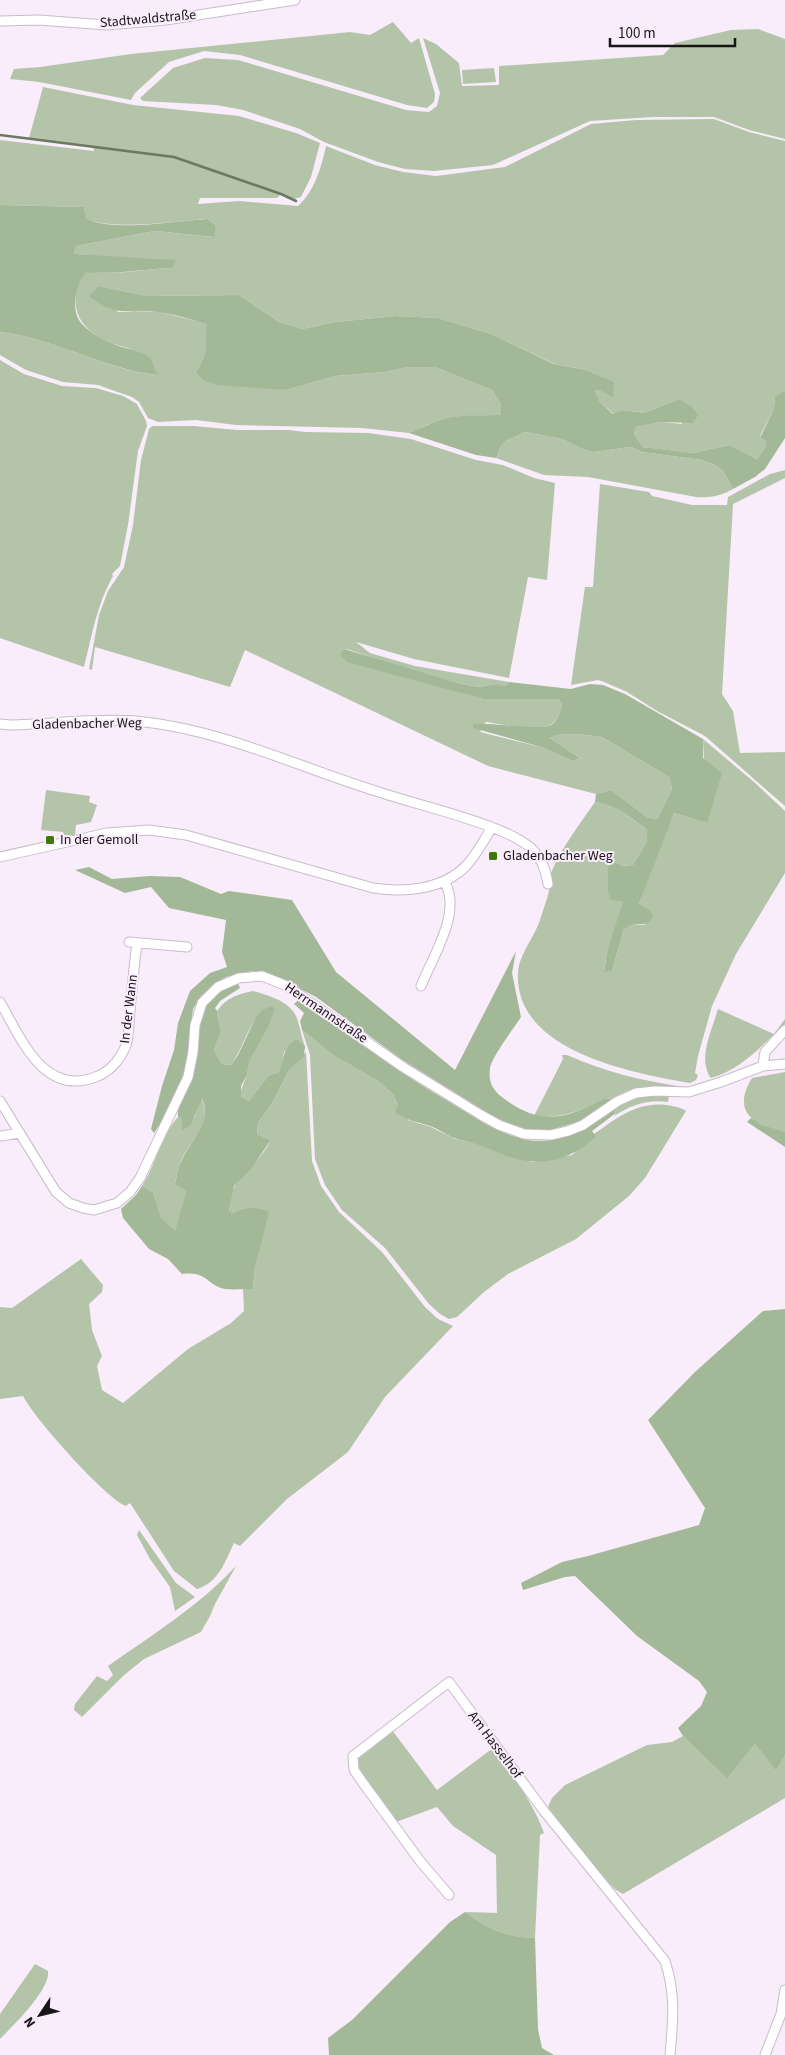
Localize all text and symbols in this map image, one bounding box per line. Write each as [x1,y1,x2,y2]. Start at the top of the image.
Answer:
street label: Stadtwaldstraße [99,5,197,33]
scale bar [610,15,735,47]
text: 100 m [618,23,656,44]
street label: Gladenbacher Weg [32,713,142,735]
place label: In der Gemoll [60,830,139,850]
marker: In der Gemoll [44,834,56,846]
place label: Gladenbacher Weg [503,846,613,866]
marker: Gladenbacher Weg [487,850,499,862]
street label: In der Wann [115,973,143,1045]
street label: Herrmannstraße [280,978,372,1048]
street label: Am Hasselhof [463,1707,528,1784]
north arrow [15,1990,65,2040]
text: N [19,2012,41,2031]

